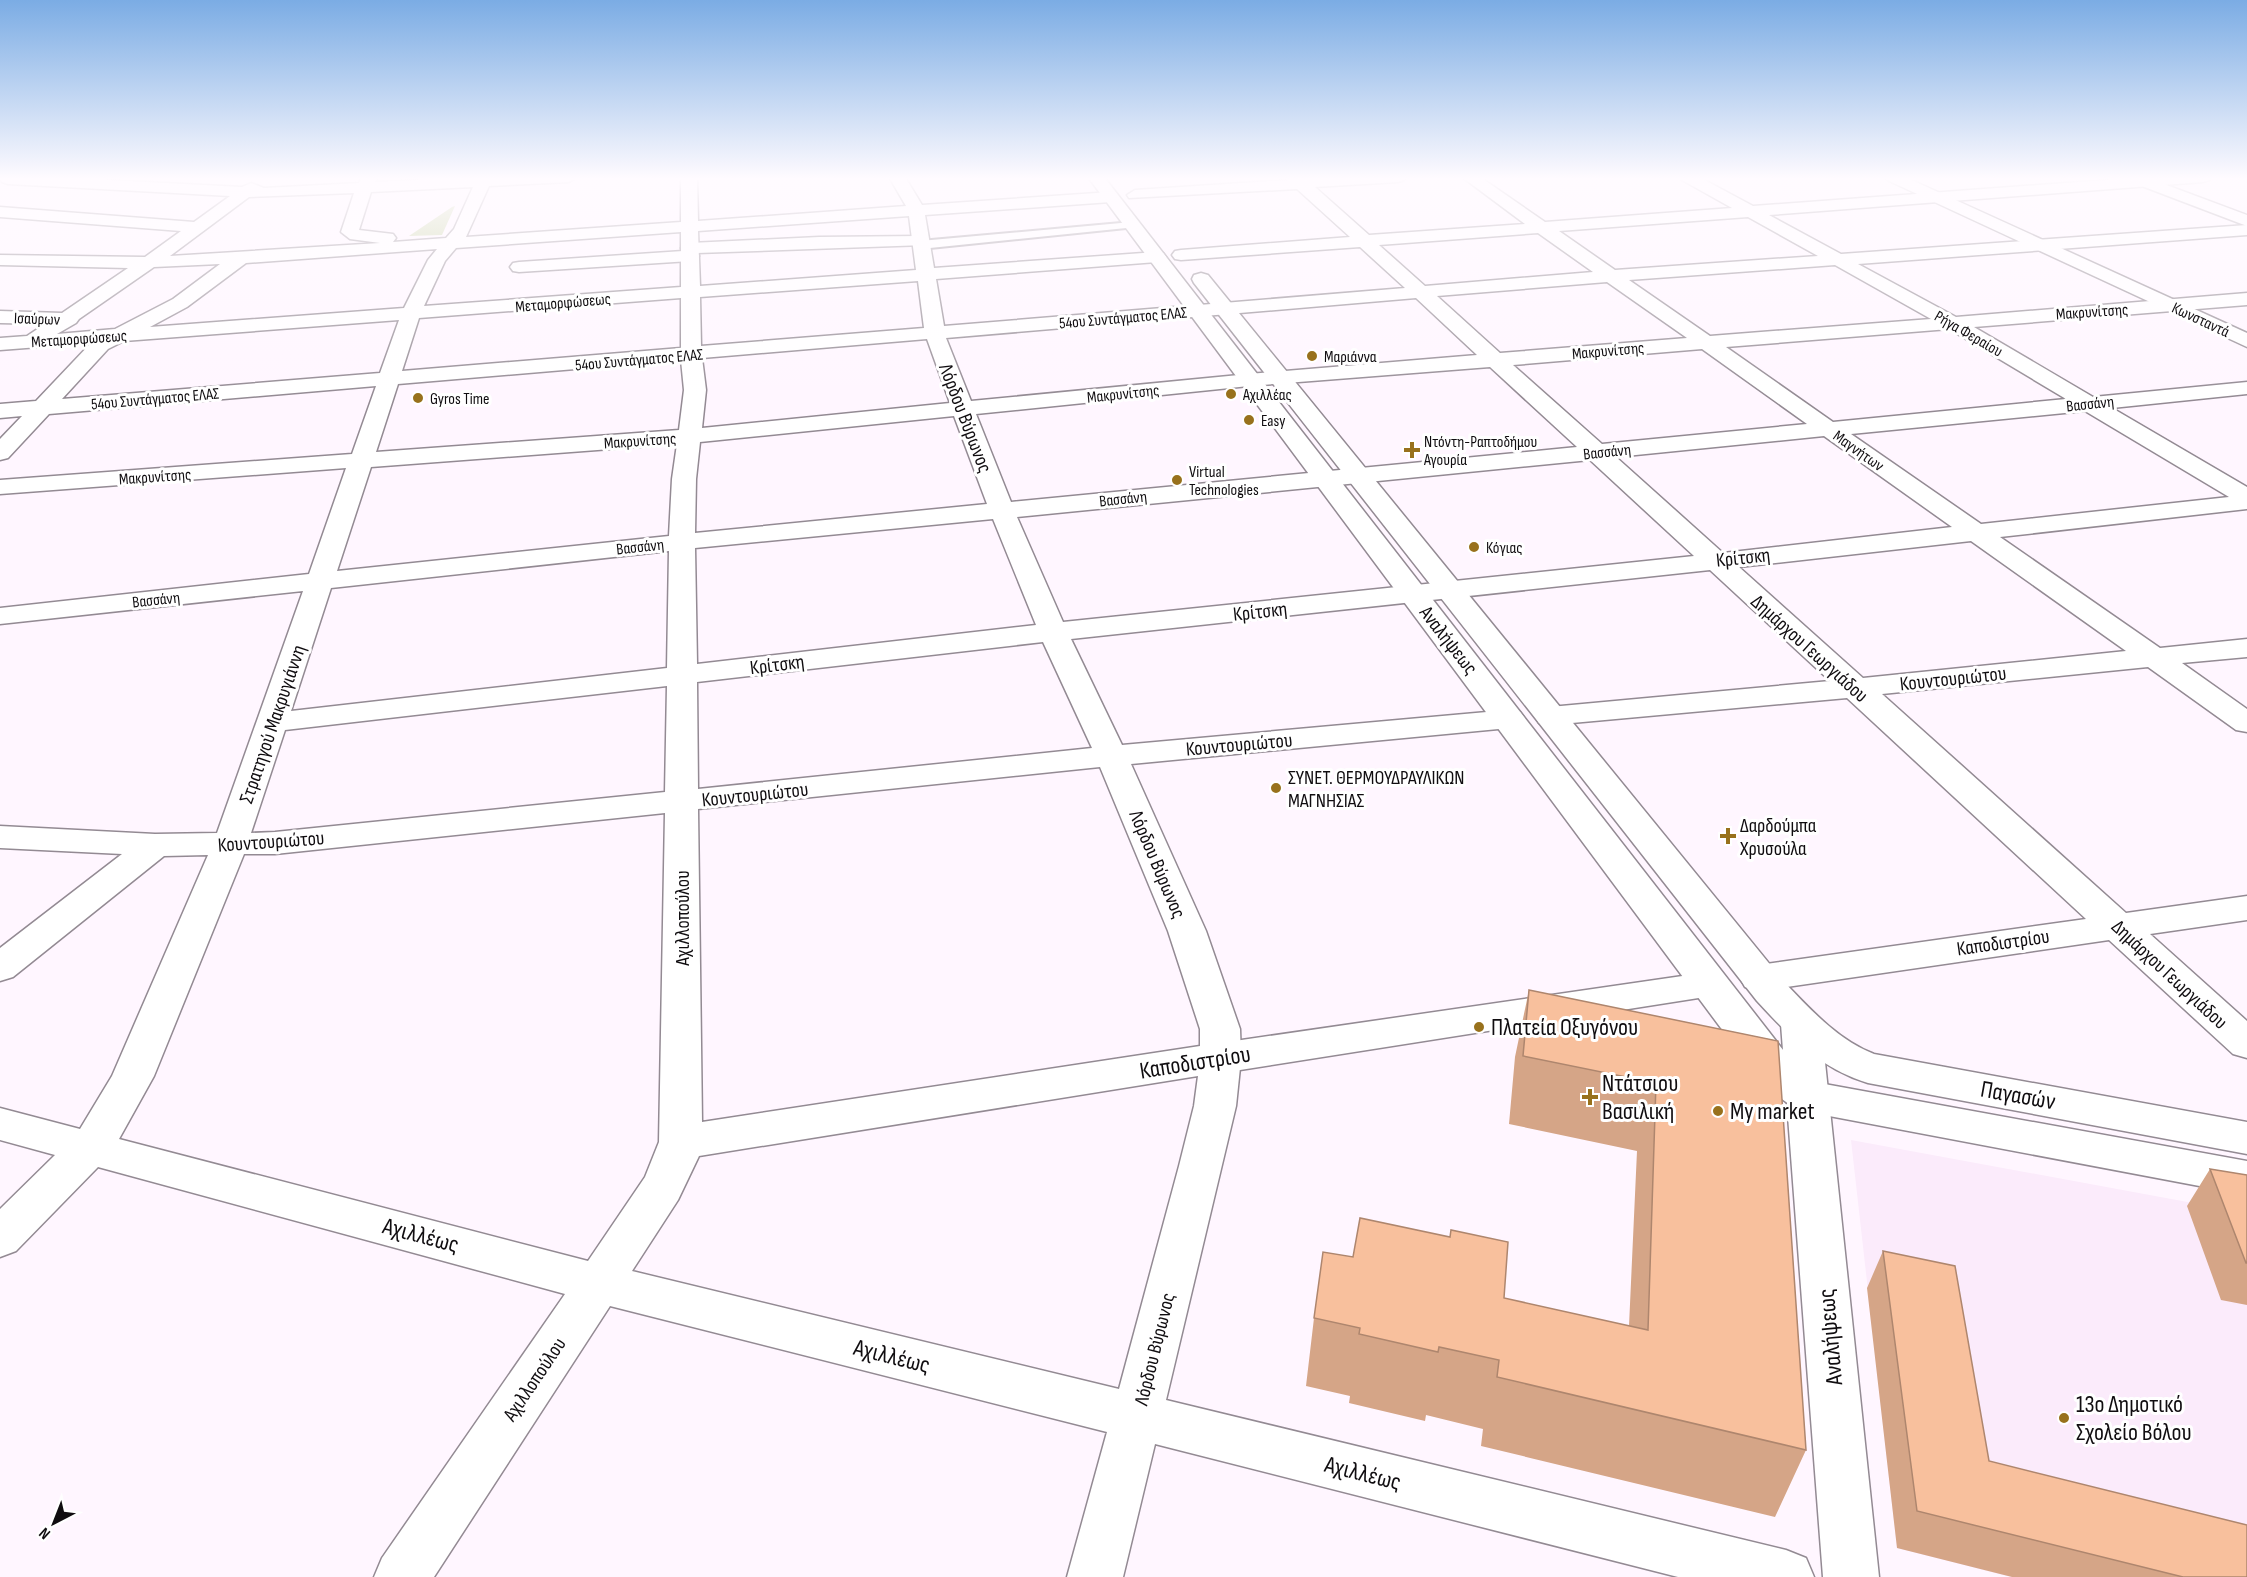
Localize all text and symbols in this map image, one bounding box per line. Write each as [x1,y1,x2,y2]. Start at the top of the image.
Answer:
street label: Μεταμορφώσεως [515,290,612,317]
street label: Κωνσταντά [2169,299,2232,342]
street label: Μακρυνίτσης [2055,300,2129,325]
street label: 54ου Συντάγματος ΕΛΑΣ [1058,303,1188,334]
street label: Ρήγα Φεραίου [1931,307,2006,361]
street label: Ισαύρων [14,309,60,330]
street label: Μεταμορφώσεως [31,327,128,352]
street label: Μακρυνίτσης [1571,339,1645,364]
street label: 54ου Συντάγματος ΕΛΑΣ [574,345,704,376]
place label: Μαριάννα [1324,348,1377,367]
marker: Μαριάννα [1305,349,1319,363]
street label: Λόρδου Βύρωνος [933,359,997,476]
street label: Μακρυνίτσης [1086,381,1160,408]
street label: 54ου Συντάγματος ΕΛΑΣ [90,384,220,415]
place label: Αχιλλέας [1242,386,1292,405]
marker: Αχιλλέας [1224,387,1238,401]
place label: Gyros Time [430,390,489,409]
marker: Gyros Time [411,391,425,405]
street label: Βασσάνη [2065,393,2115,416]
place label: Easy [1261,412,1285,431]
marker: Easy [1242,413,1256,427]
street label: Μαγνήτων [1829,427,1887,476]
street label: Μακρυνίτσης [603,429,677,454]
place label: Ντόντη-Ραπτοδήμου Αγουρία [1423,433,1537,470]
street label: Βασσάνη [1582,441,1632,464]
marker: Ντόντη-Ραπτοδήμου Αγουρία [1405,443,1419,457]
place label: Virtual Technologies [1189,463,1259,500]
street label: Μακρυνίτσης [118,465,192,490]
marker: Virtual Technologies [1170,473,1184,487]
street label: Βασσάνη [1098,488,1148,511]
street label: Βασσάνη [615,536,665,559]
place label: Κόγιας [1486,539,1523,558]
marker: Κόγιας [1467,540,1481,554]
street label: Κρίτσκη [1715,543,1771,573]
street label: Βασσάνη [131,589,181,612]
street label: Δημάρχου Γεωργιάδου [1746,590,1873,708]
street label: Κρίτσκη [1232,597,1288,627]
street label: Αναλήψεως [1413,601,1483,680]
street label: Στρατηγού Μακρυγιάννη [235,642,311,807]
street label: Κρίτσκη [749,650,806,680]
street label: Κουντουριώτου [1899,661,2007,697]
street label: Κουντουριώτου [1185,728,1293,762]
place label: ΣΥΝΕΤ. ΘΕΡΜΟΥΔΡΑΥΛΙΚΩΝ ΜΑΓΝΗΣΙΑΣ [1288,766,1465,813]
street label: Κουντουριώτου [701,777,809,813]
marker: ΣΥΝΕΤ. ΘΕΡΜΟΥΔΡΑΥΛΙΚΩΝ ΜΑΓΝΗΣΙΑΣ [1269,781,1283,795]
street label: Λόρδου Βύρωνος [1123,806,1191,922]
place label: Δαρδούμπα Χρυσούλα [1739,814,1817,861]
street label: Κουντουριώτου [217,826,325,858]
marker: Δαρδούμπα Χρυσούλα [1721,829,1735,843]
street label: Αχιλλοπούλου [671,870,695,967]
street label: Δημάρχου Γεωργιάδου [2106,915,2232,1034]
street label: Καποδιστρίου [1955,925,2051,961]
place label: Πλατεία Οξυγόνου [1491,1013,1638,1042]
marker: Πλατεία Οξυγόνου [1472,1020,1486,1034]
street label: Καποδιστρίου [1138,1039,1253,1086]
place label: Ντάτσιου Βασιλική [1602,1069,1678,1126]
street label: Παγασών [1978,1075,2058,1116]
marker: Ντάτσιου Βασιλική [1583,1090,1597,1104]
place label: My market [1730,1097,1815,1126]
marker: My market [1711,1104,1725,1118]
street label: Αχιλλέως [379,1211,462,1260]
street label: Αναλήψεως [1812,1288,1849,1387]
street label: Λόρδου Βύρωνος [1129,1290,1181,1409]
street label: Αχιλλοπούλου [498,1333,571,1427]
street label: Αχιλλέως [850,1333,933,1380]
place label: 13o Δημοτικό Σχολείο Βόλου [2076,1390,2192,1447]
marker: 13o Δημοτικό Σχολείο Βόλου [2057,1411,2071,1425]
street label: Αχιλλέως [1321,1450,1404,1497]
north arrow [24,1493,84,1553]
text: N [35,1523,54,1543]

